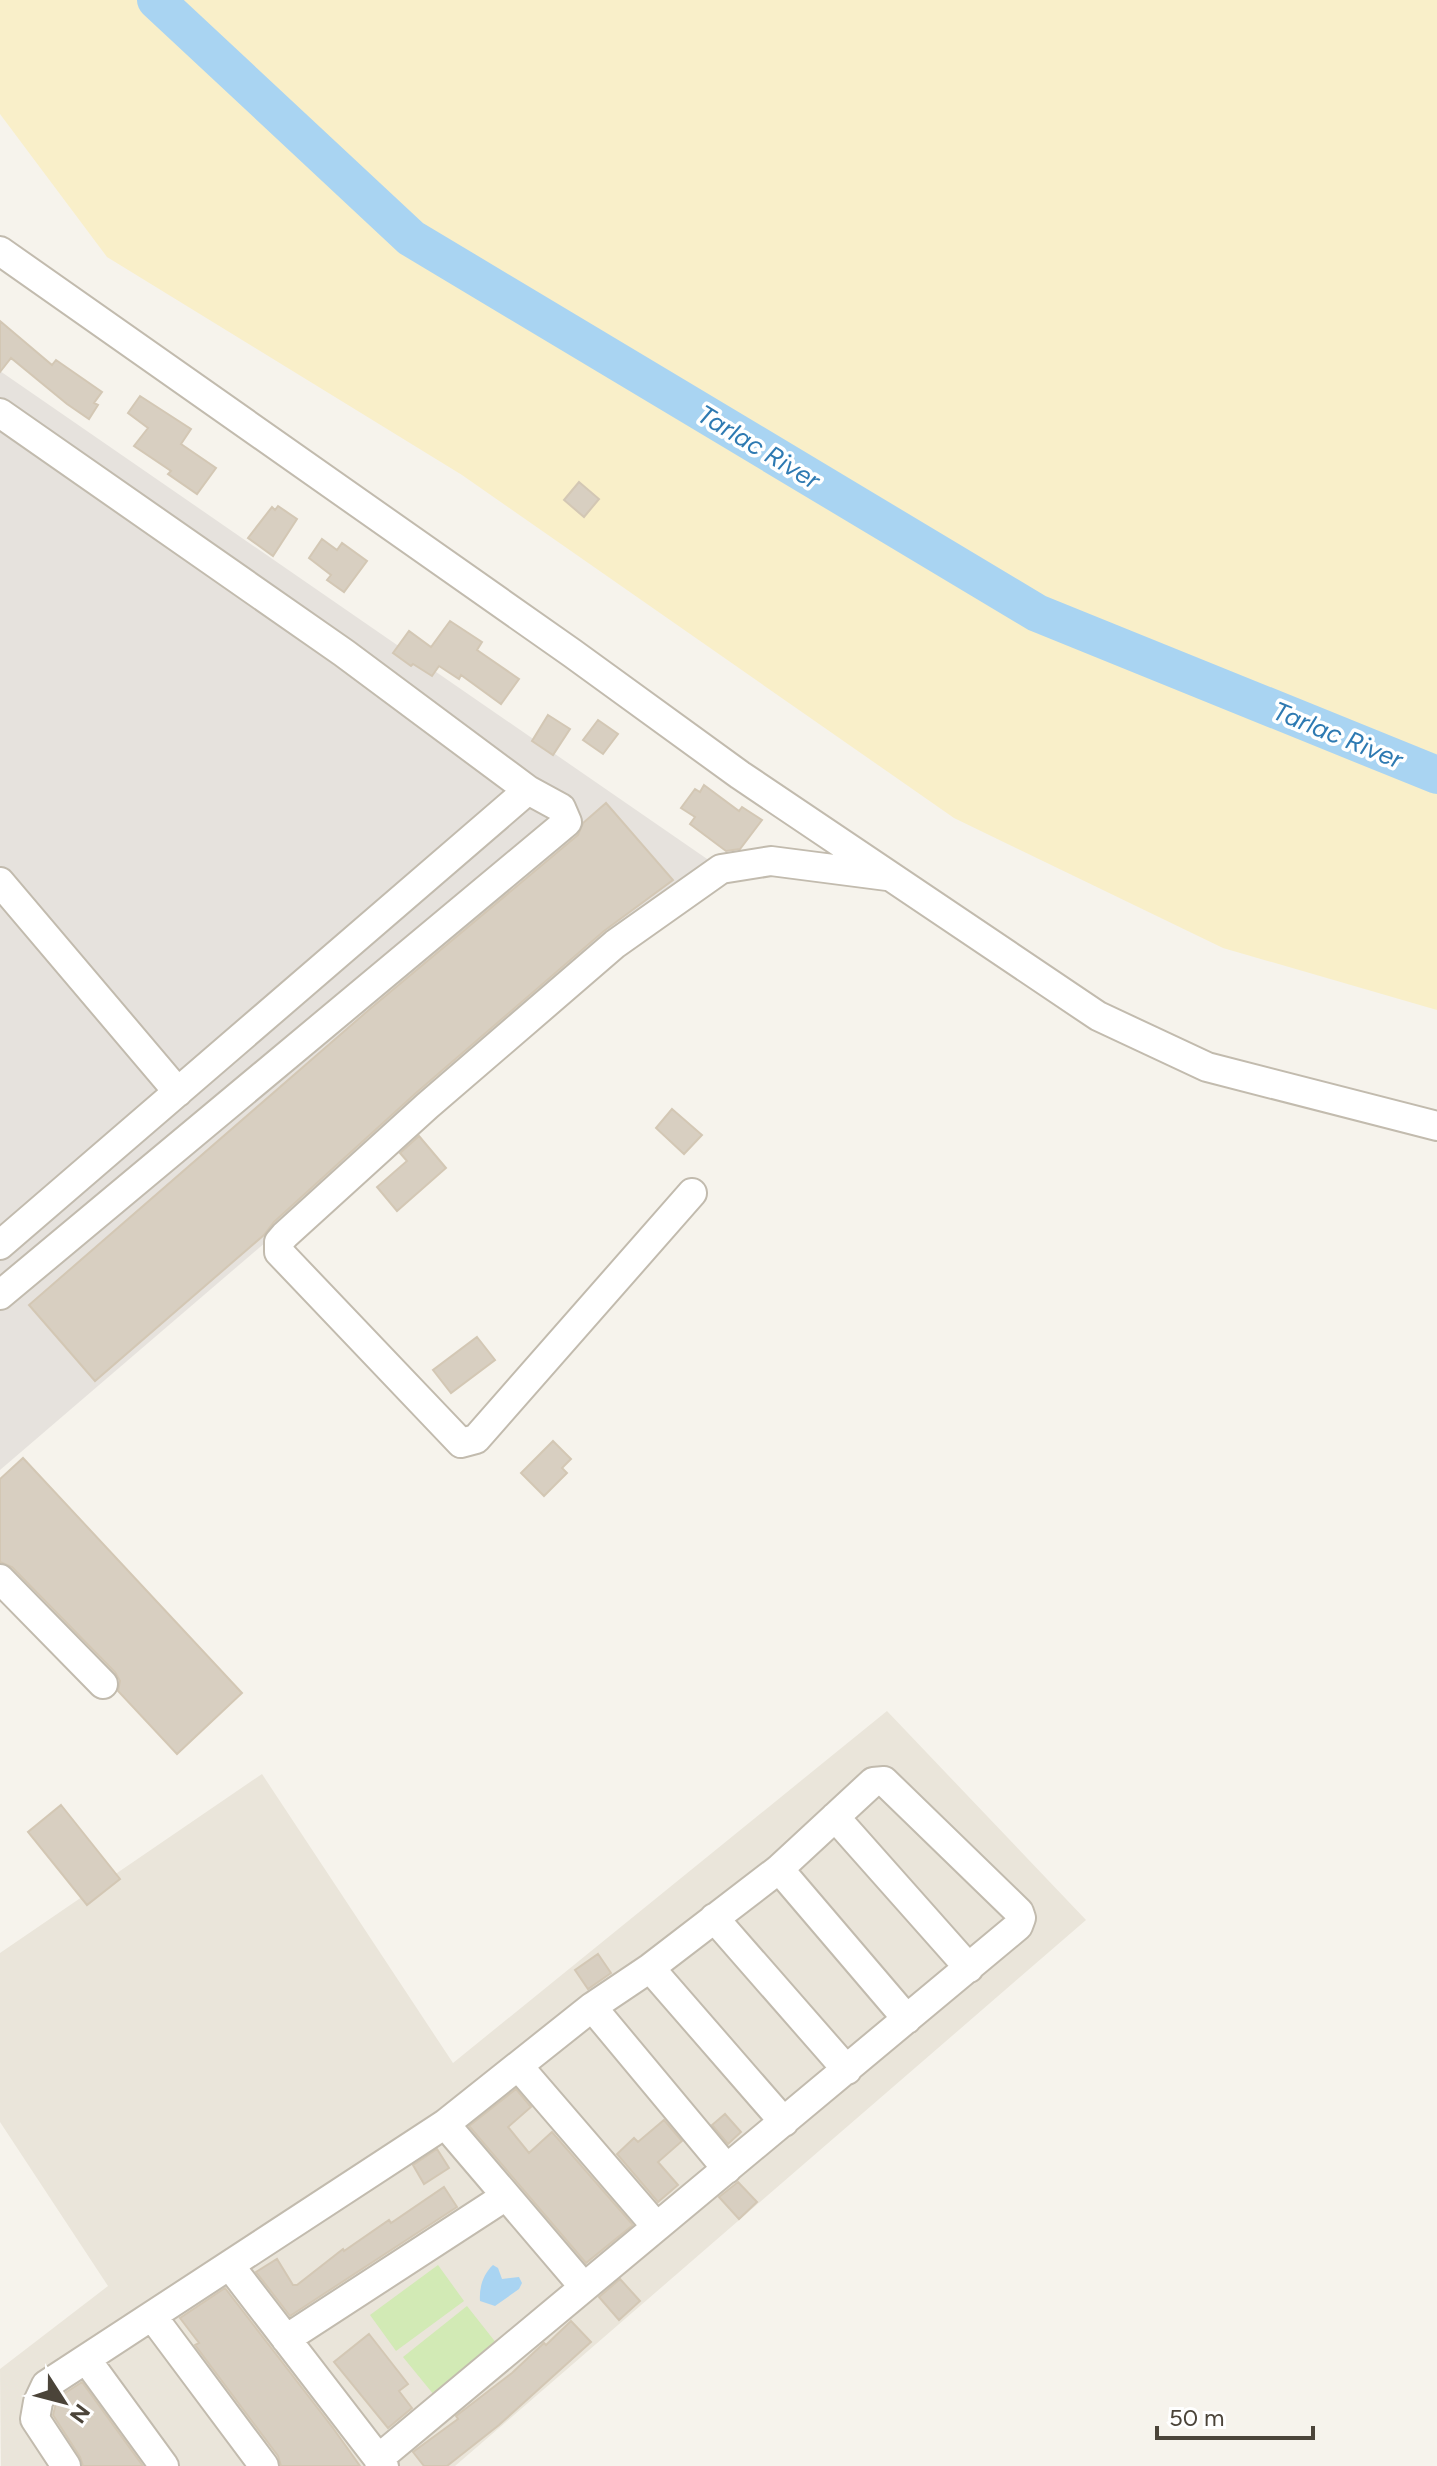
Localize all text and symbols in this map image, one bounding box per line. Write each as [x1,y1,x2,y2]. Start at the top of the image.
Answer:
water label: Tarlac River [692,398,827,497]
water label: Tarlac River [1268,694,1409,776]
north arrow [24,2362,104,2442]
scale bar [1157,2390,1313,2440]
text: N [64,2399,96,2428]
text: 50 m [1169,2403,1225,2432]

